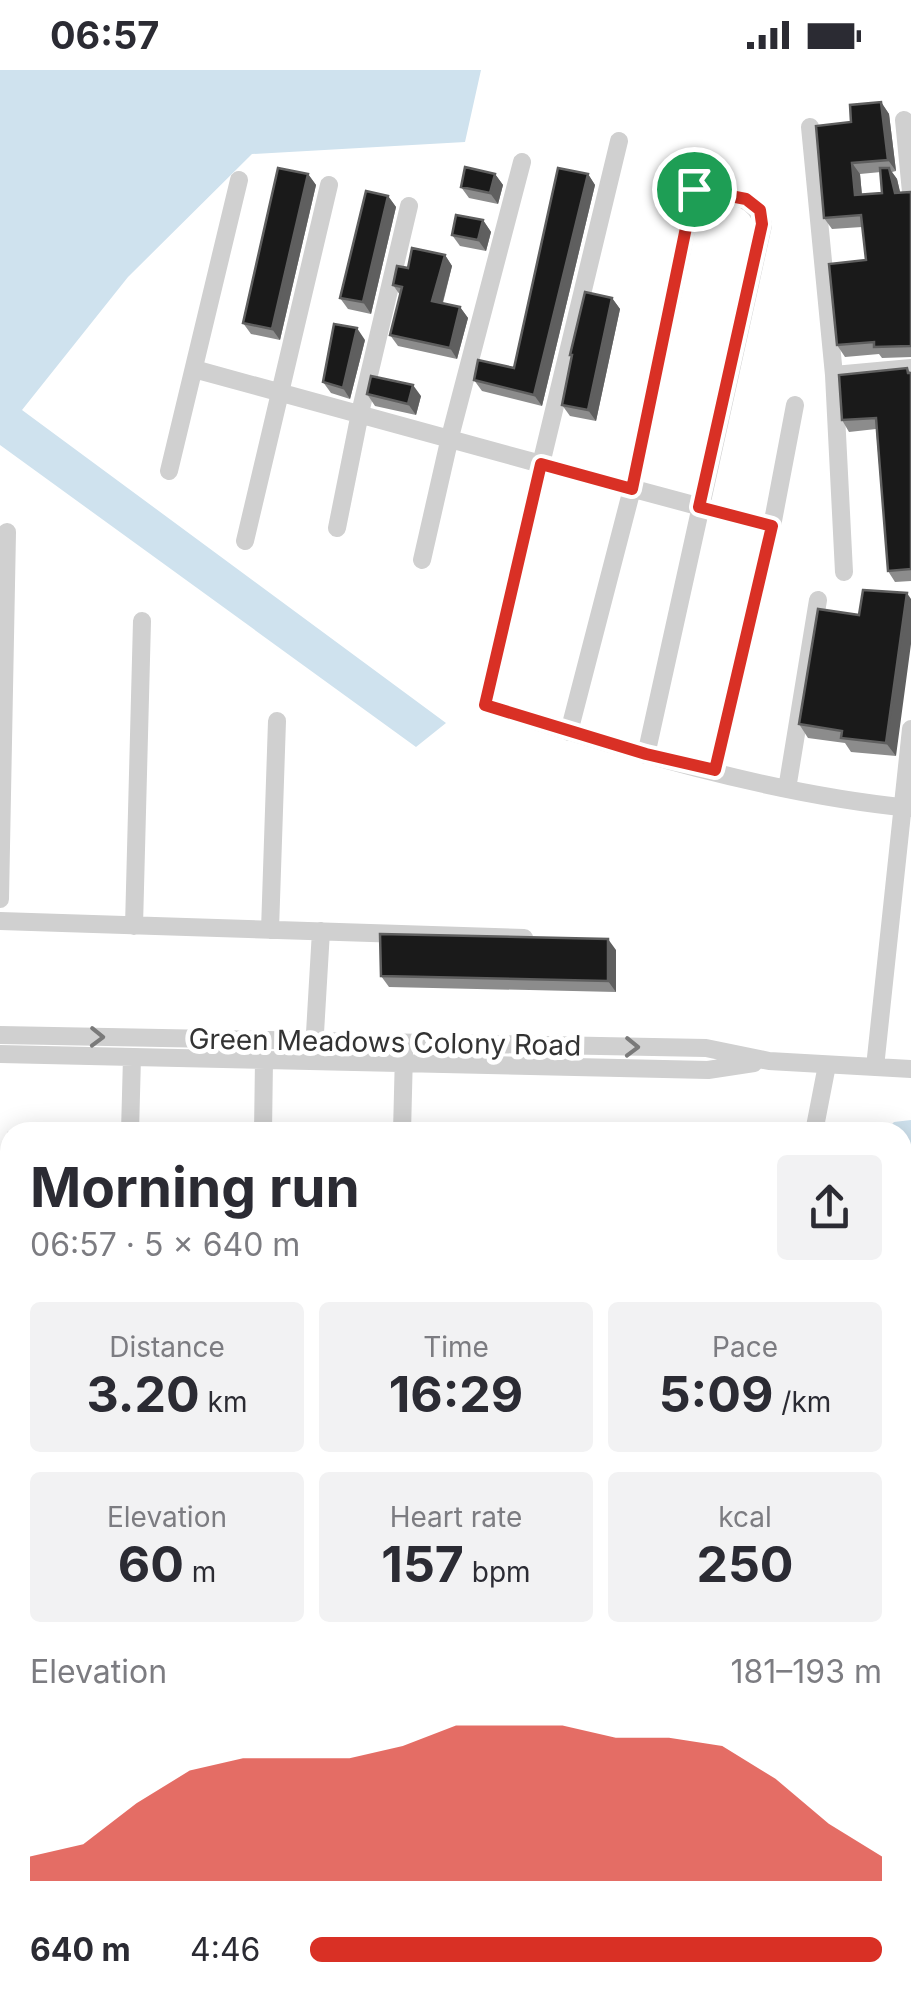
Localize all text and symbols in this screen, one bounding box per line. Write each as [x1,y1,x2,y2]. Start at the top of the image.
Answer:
text: 06:57 [50,12,159,58]
pin [652,147,737,232]
icon: arrive [667,162,722,217]
street label: Green Meadows Colony Road [188,1022,582,1062]
one-way arrow [90,1026,106,1047]
one-way arrow [625,1036,641,1057]
text: Morning run [30,1154,360,1220]
button: share [777,1155,882,1260]
text: 06:57 · 5 × 640 m [30,1225,300,1264]
text: Distance [109,1330,225,1364]
text: Time [423,1330,489,1364]
text: Pace [712,1330,778,1364]
text: 3.20 [87,1364,200,1424]
text: 16:29 [389,1364,523,1424]
text: 5:09 [659,1364,773,1424]
text: km [200,1385,247,1419]
text: /km [773,1385,831,1419]
text: Elevation [107,1500,227,1534]
text: Heart rate [390,1500,522,1534]
text: kcal [718,1500,772,1534]
text: 60 [118,1534,184,1594]
text: 157 [381,1534,464,1594]
text: 250 [696,1534,794,1594]
text: m [184,1555,216,1589]
text: bpm [464,1555,531,1589]
text: Elevation [30,1652,167,1691]
text: 181–193 m [731,1652,882,1691]
text: 640 m [30,1930,131,1969]
text: 4:46 [190,1930,260,1969]

